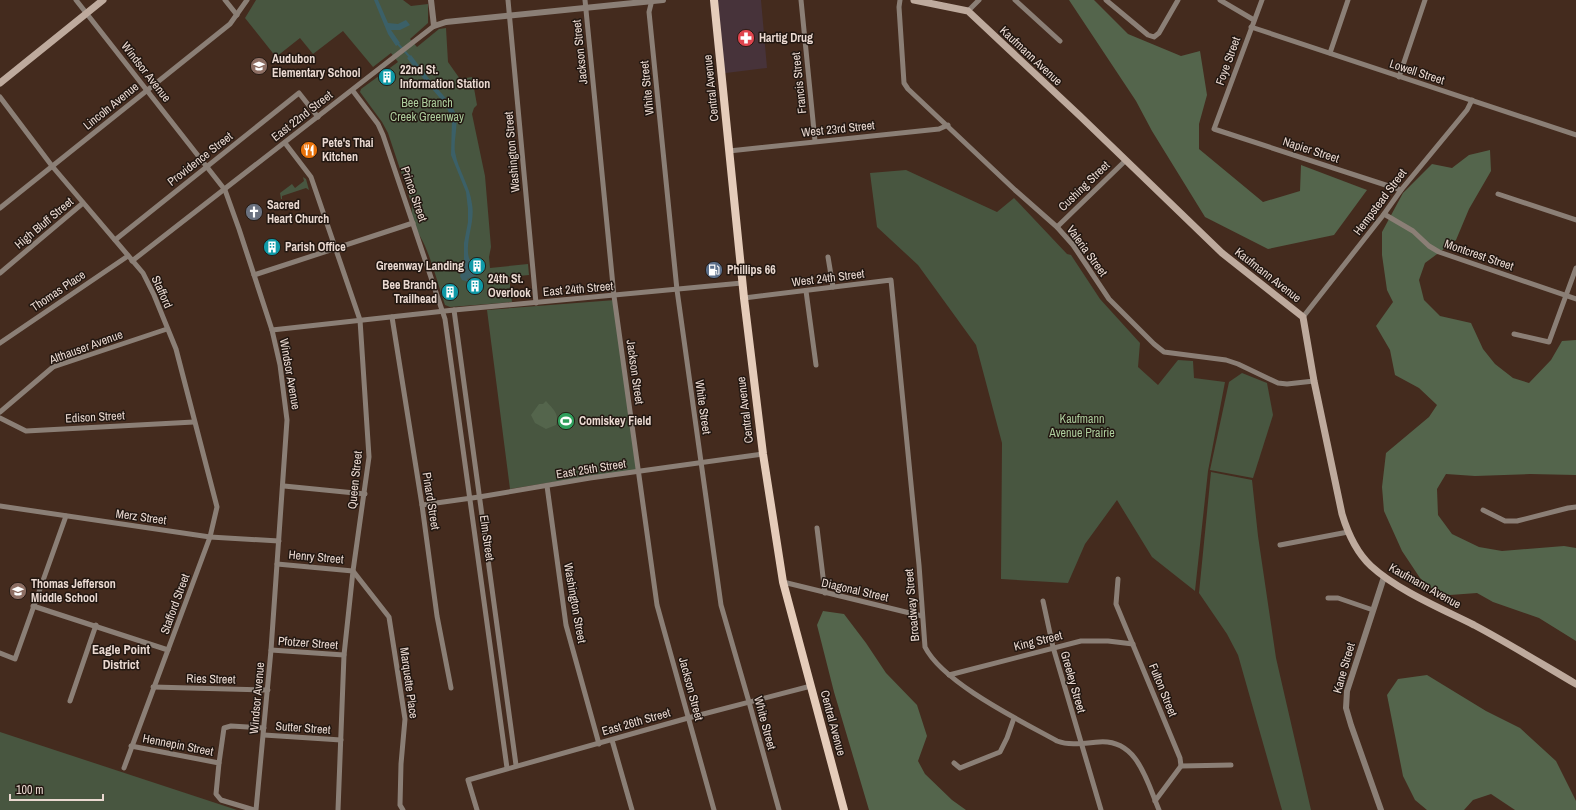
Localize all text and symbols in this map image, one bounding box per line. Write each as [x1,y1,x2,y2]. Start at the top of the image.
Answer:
street label: Jackson Street [569,19,591,85]
street label: Kaufmann Avenue [996,23,1066,89]
pharmacy icon: Hartig Drug [736,28,756,48]
place label: Hartig Drug [759,30,813,46]
street label: Foye Street [1212,34,1244,87]
street label: Windsor Avenue [118,39,174,105]
place label: Audubon Elementary School [272,51,361,81]
street label: Francis Street [788,51,810,115]
street label: Central Avenue [700,54,722,122]
school or university icon: Audubon Elementary School [249,56,269,76]
street label: Lowell Street [1387,56,1447,88]
street label: White Street [636,60,658,116]
place label: 22nd St. Information Station [400,62,490,92]
building icon: 22nd St. Information Station [377,67,397,87]
street label: Lincoln Avenue [80,79,142,133]
street label: East 22nd Street [268,87,336,145]
park label: Bee Branch Creek Greenway [390,95,464,125]
street label: Washington Street [500,111,524,193]
street label: West 23rd Street [801,117,876,141]
street label: Providence Street [164,128,236,190]
street label: Napier Street [1281,133,1342,167]
place label: Pete's Thai Kitchen [322,135,374,165]
restaurant icon: Pete's Thai Kitchen [299,140,319,160]
street label: Cushing Street [1055,157,1113,215]
street label: Prince Street [397,164,431,224]
street label: Hempstead Street [1350,165,1410,238]
street label: High Bluff Street [11,194,77,252]
place label: Sacred Heart Church [267,197,329,227]
church icon: Sacred Heart Church [244,202,264,222]
street label: Valeria Street [1063,222,1111,280]
street label: Montcrest Street [1442,236,1516,274]
building icon: Parish Office [262,237,282,257]
place label: Parish Office [285,239,346,255]
street label: Kaufmann Avenue [1231,244,1305,306]
building icon: Greenway Landing [467,256,487,276]
place label: Greenway Landing [376,258,464,274]
fuel station icon: Phillips 66 [704,260,724,280]
place label: Phillips 66 [727,262,776,278]
street label: West 24th Street [791,266,866,290]
street label: Thomas Place [27,267,89,315]
place label: 24th St. Overlook [488,271,531,301]
street label: Stafford [148,273,176,311]
building icon: 24th St. Overlook [465,276,485,296]
place label: Bee Branch Trailhead [382,277,437,307]
street label: East 24th Street [542,278,614,300]
building icon: Bee Branch Trailhead [440,282,460,302]
street label: Althauser Avenue [46,326,125,368]
street label: Windsor Avenue [276,337,304,411]
street label: Jackson Street [623,339,647,406]
street label: Central Avenue [733,376,757,444]
street label: White Street [691,379,715,435]
street label: Edison Street [65,407,125,427]
sports icon: Comiskey Field [556,411,576,431]
park label: Kaufmann Avenue Prairie [1048,411,1115,441]
place label: Comiskey Field [579,413,651,429]
street label: Queen Street [344,450,366,510]
street label: East 25th Street [555,456,627,482]
street label: Pinard Street [419,471,443,531]
street label: Merz Street [115,506,168,528]
street label: Elm Street [476,514,498,562]
street label: Henry Street [288,547,344,567]
street label: Kaufmann Avenue [1386,560,1464,612]
street label: Washington Street [560,562,590,645]
street label: Broadway Street [901,568,923,642]
street label: Stafford Street [157,571,193,636]
street label: Diagonal Street [820,575,890,606]
place label: Thomas Jefferson Middle School [31,576,116,606]
school or university icon: Thomas Jefferson Middle School [8,581,28,601]
street label: King Street [1012,627,1064,655]
street label: Pfotzer Street [277,633,339,653]
district label: Eagle Point District [92,641,150,673]
street label: Kane Street [1329,641,1359,695]
street label: Marquette Place [396,646,422,720]
street label: Greeley Street [1057,649,1090,715]
street label: Jackson Street [675,655,707,723]
street label: Windsor Avenue [246,661,268,735]
street label: Fulton Street [1145,661,1181,719]
street label: Ries Street [186,671,236,687]
street label: Central Avenue [817,689,849,757]
street label: White Street [750,695,780,752]
street label: East 26th Street [600,705,672,739]
street label: Sutter Street [275,718,331,738]
street label: Hennepin Street [141,730,215,760]
scale bar [10,776,103,802]
text: 100 m [16,782,43,798]

